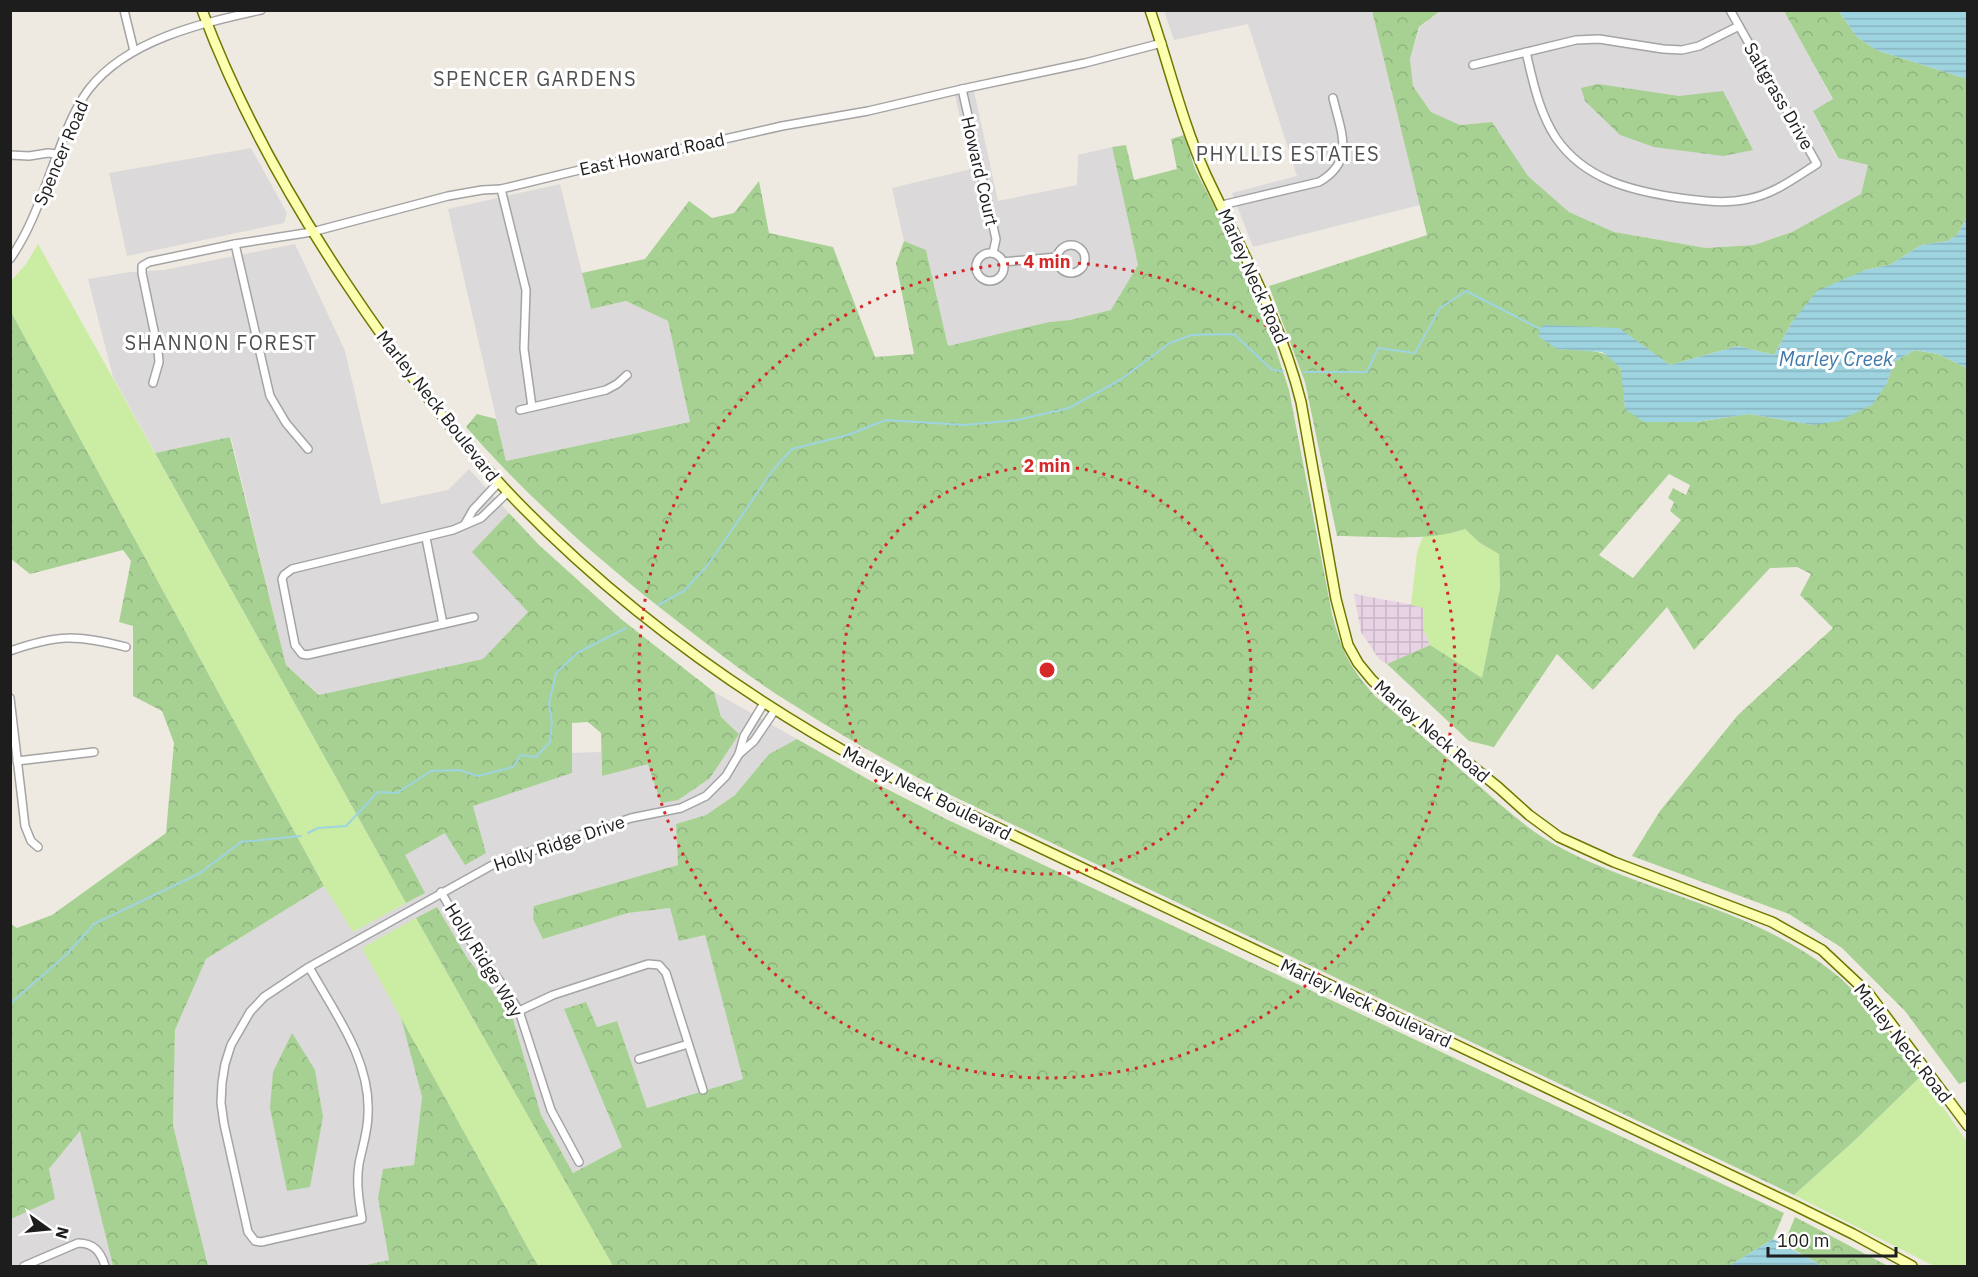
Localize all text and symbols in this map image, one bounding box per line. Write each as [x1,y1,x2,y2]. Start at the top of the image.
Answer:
street label: Saltgrass Drive [1739,38,1819,154]
district label: SPENCER GARDENS [433,65,637,92]
street label: Spencer Road [29,97,93,209]
street label: Howard Court [956,114,1004,228]
street label: East Howard Road [577,127,727,181]
district label: PHYLLIS ESTATES [1196,140,1380,167]
street label: Marley Neck Road [1213,205,1293,347]
text: 4 min [1023,250,1071,273]
street label: Marley Neck Boulevard [372,326,504,486]
district label: SHANNON FOREST [124,329,318,356]
water label: Marley Creek [1779,345,1894,372]
text: 2 min [1023,454,1071,477]
centre of rings [1037,660,1057,680]
street label: Marley Neck Road [1370,675,1494,787]
street label: Marley Neck Boulevard [839,741,1015,845]
street label: Holly Ridge Drive [490,810,628,876]
street label: Holly Ridge Way [440,899,528,1021]
street label: Marley Neck Boulevard [1277,953,1455,1053]
street label: Marley Neck Road [1849,979,1957,1107]
north arrow [18,1199,78,1259]
scale bar [1768,1220,1896,1258]
text: N [51,1225,74,1241]
text: 100 m [1777,1229,1829,1252]

